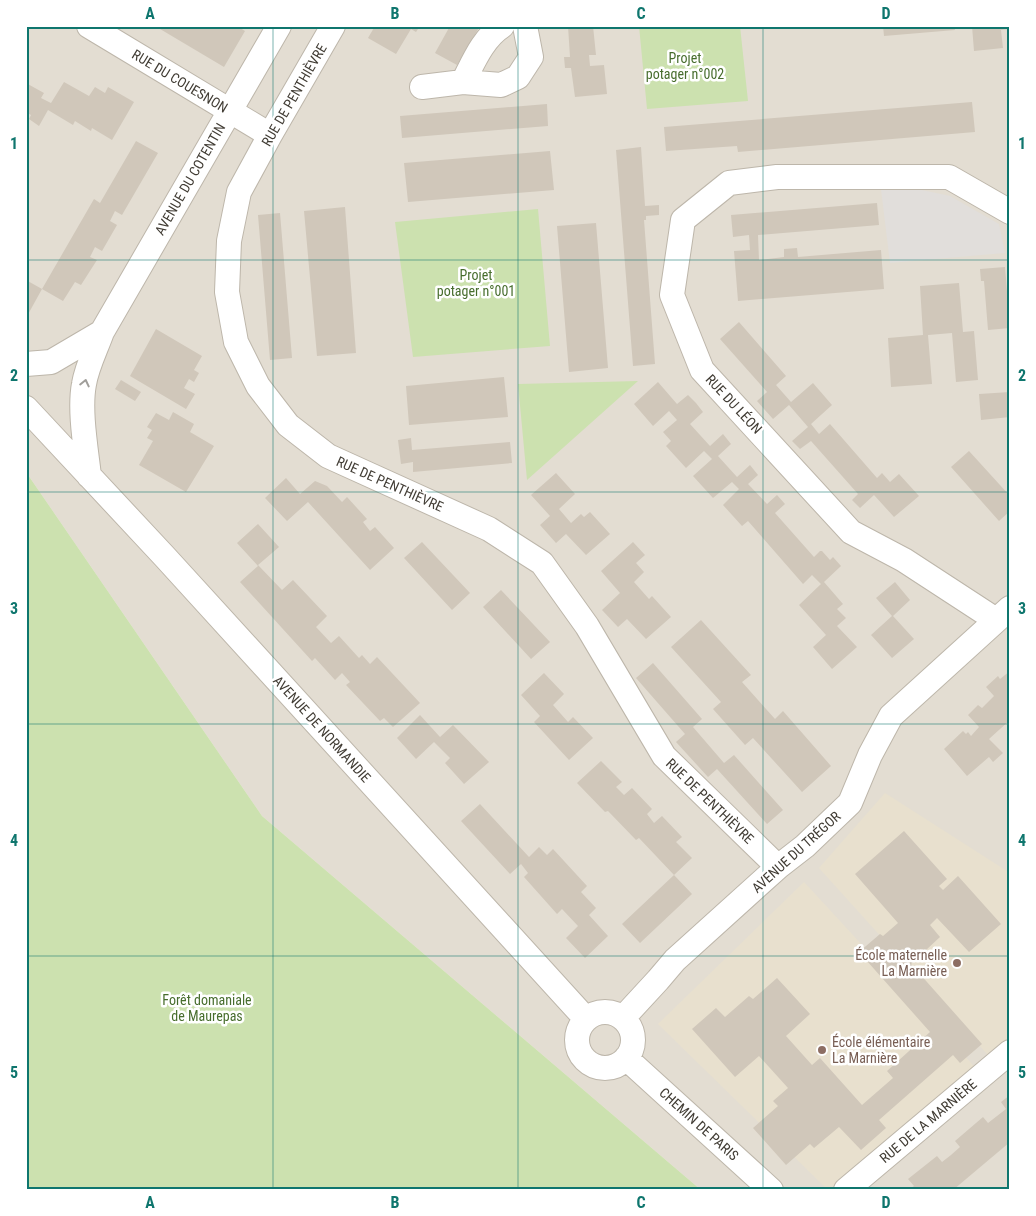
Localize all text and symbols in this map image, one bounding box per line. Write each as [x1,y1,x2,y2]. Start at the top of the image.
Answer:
text: A [145,4,155,23]
text: B [391,4,400,23]
text: C [636,4,646,23]
text: D [881,4,891,23]
street label: RUE DE PENTHIÈVRE [257,40,330,149]
street label: RUE DU COUESNON [129,46,231,116]
park label: Projet potager n°002 [646,50,724,82]
street label: AVENUE DU COTENTIN [151,120,229,238]
text: 1 [10,134,18,153]
text: 1 [1018,134,1026,153]
park label: Projet potager n°001 [437,267,515,299]
text: 2 [10,366,18,385]
text: 2 [1018,366,1026,385]
street label: RUE DU LÉON [702,370,766,437]
one-way arrow [79,378,90,387]
street label: RUE DE PENTHIÈVRE [334,452,446,515]
text: 3 [10,599,18,618]
text: 3 [1018,599,1026,618]
street label: AVENUE DE NORMANDIE [270,673,374,786]
street label: RUE DE PENTHIÈVRE [663,754,758,847]
street label: AVENUE DU TRÉGOR [748,807,844,896]
text: 4 [10,831,18,850]
text: 4 [1018,831,1026,850]
place label: École maternelle La Marnière [855,946,947,979]
marker: École maternelle La Marnière [951,957,963,969]
park label: Forêt domaniale de Maurepas [162,992,252,1024]
place label: École élémentaire La Marnière [832,1033,931,1066]
marker: École élémentaire La Marnière [816,1044,828,1056]
text: 5 [10,1063,18,1082]
text: 5 [1018,1063,1026,1082]
street label: RUE DE LA MARNIÈRE [876,1075,980,1166]
street label: CHEMIN DE PARIS [656,1084,742,1164]
text: A [145,1193,155,1212]
text: B [391,1193,400,1212]
text: C [636,1193,646,1212]
text: D [881,1193,891,1212]

